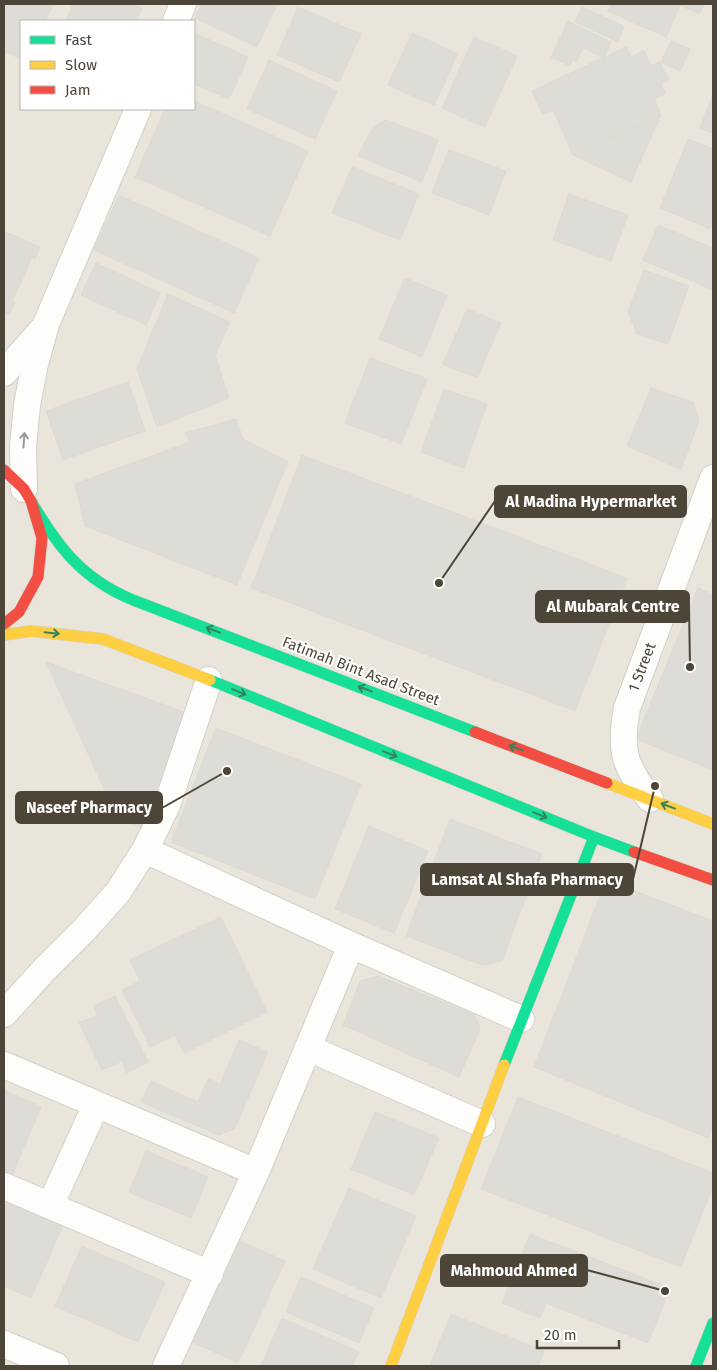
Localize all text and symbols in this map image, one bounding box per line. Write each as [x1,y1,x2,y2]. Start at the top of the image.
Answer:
legend [20,20,195,110]
text: Fast [65,31,92,49]
text: Slow [65,56,97,74]
text: Jam [65,81,91,99]
one-way arrow [19,433,29,449]
callout: Al Madina Hypermarket [495,486,686,517]
text: Al Madina Hypermarket [504,492,677,511]
callout: Al Mubarak Centre [536,591,689,622]
text: Al Mubarak Centre [545,597,680,616]
one-way arrow [206,625,221,634]
one-way arrow [44,628,60,638]
street label: Fatimah Bint Asad Street [280,633,443,710]
street label: 1 Street [624,639,660,694]
one-way arrow [358,684,373,693]
one-way arrow [231,688,246,698]
one-way arrow [509,742,524,752]
one-way arrow [382,749,397,759]
callout: Naseef Pharmacy [16,792,162,823]
text: Naseef Pharmacy [26,798,153,817]
one-way arrow [661,801,676,811]
one-way arrow [532,811,547,820]
callout: Lamsat Al Shafa Pharmacy [421,864,633,895]
text: Lamsat Al Shafa Pharmacy [431,870,623,889]
callout: Mahmoud Ahmed [441,1255,587,1286]
text: Mahmoud Ahmed [451,1261,577,1280]
scale bar [537,1318,620,1350]
text: 20 m [544,1326,577,1344]

